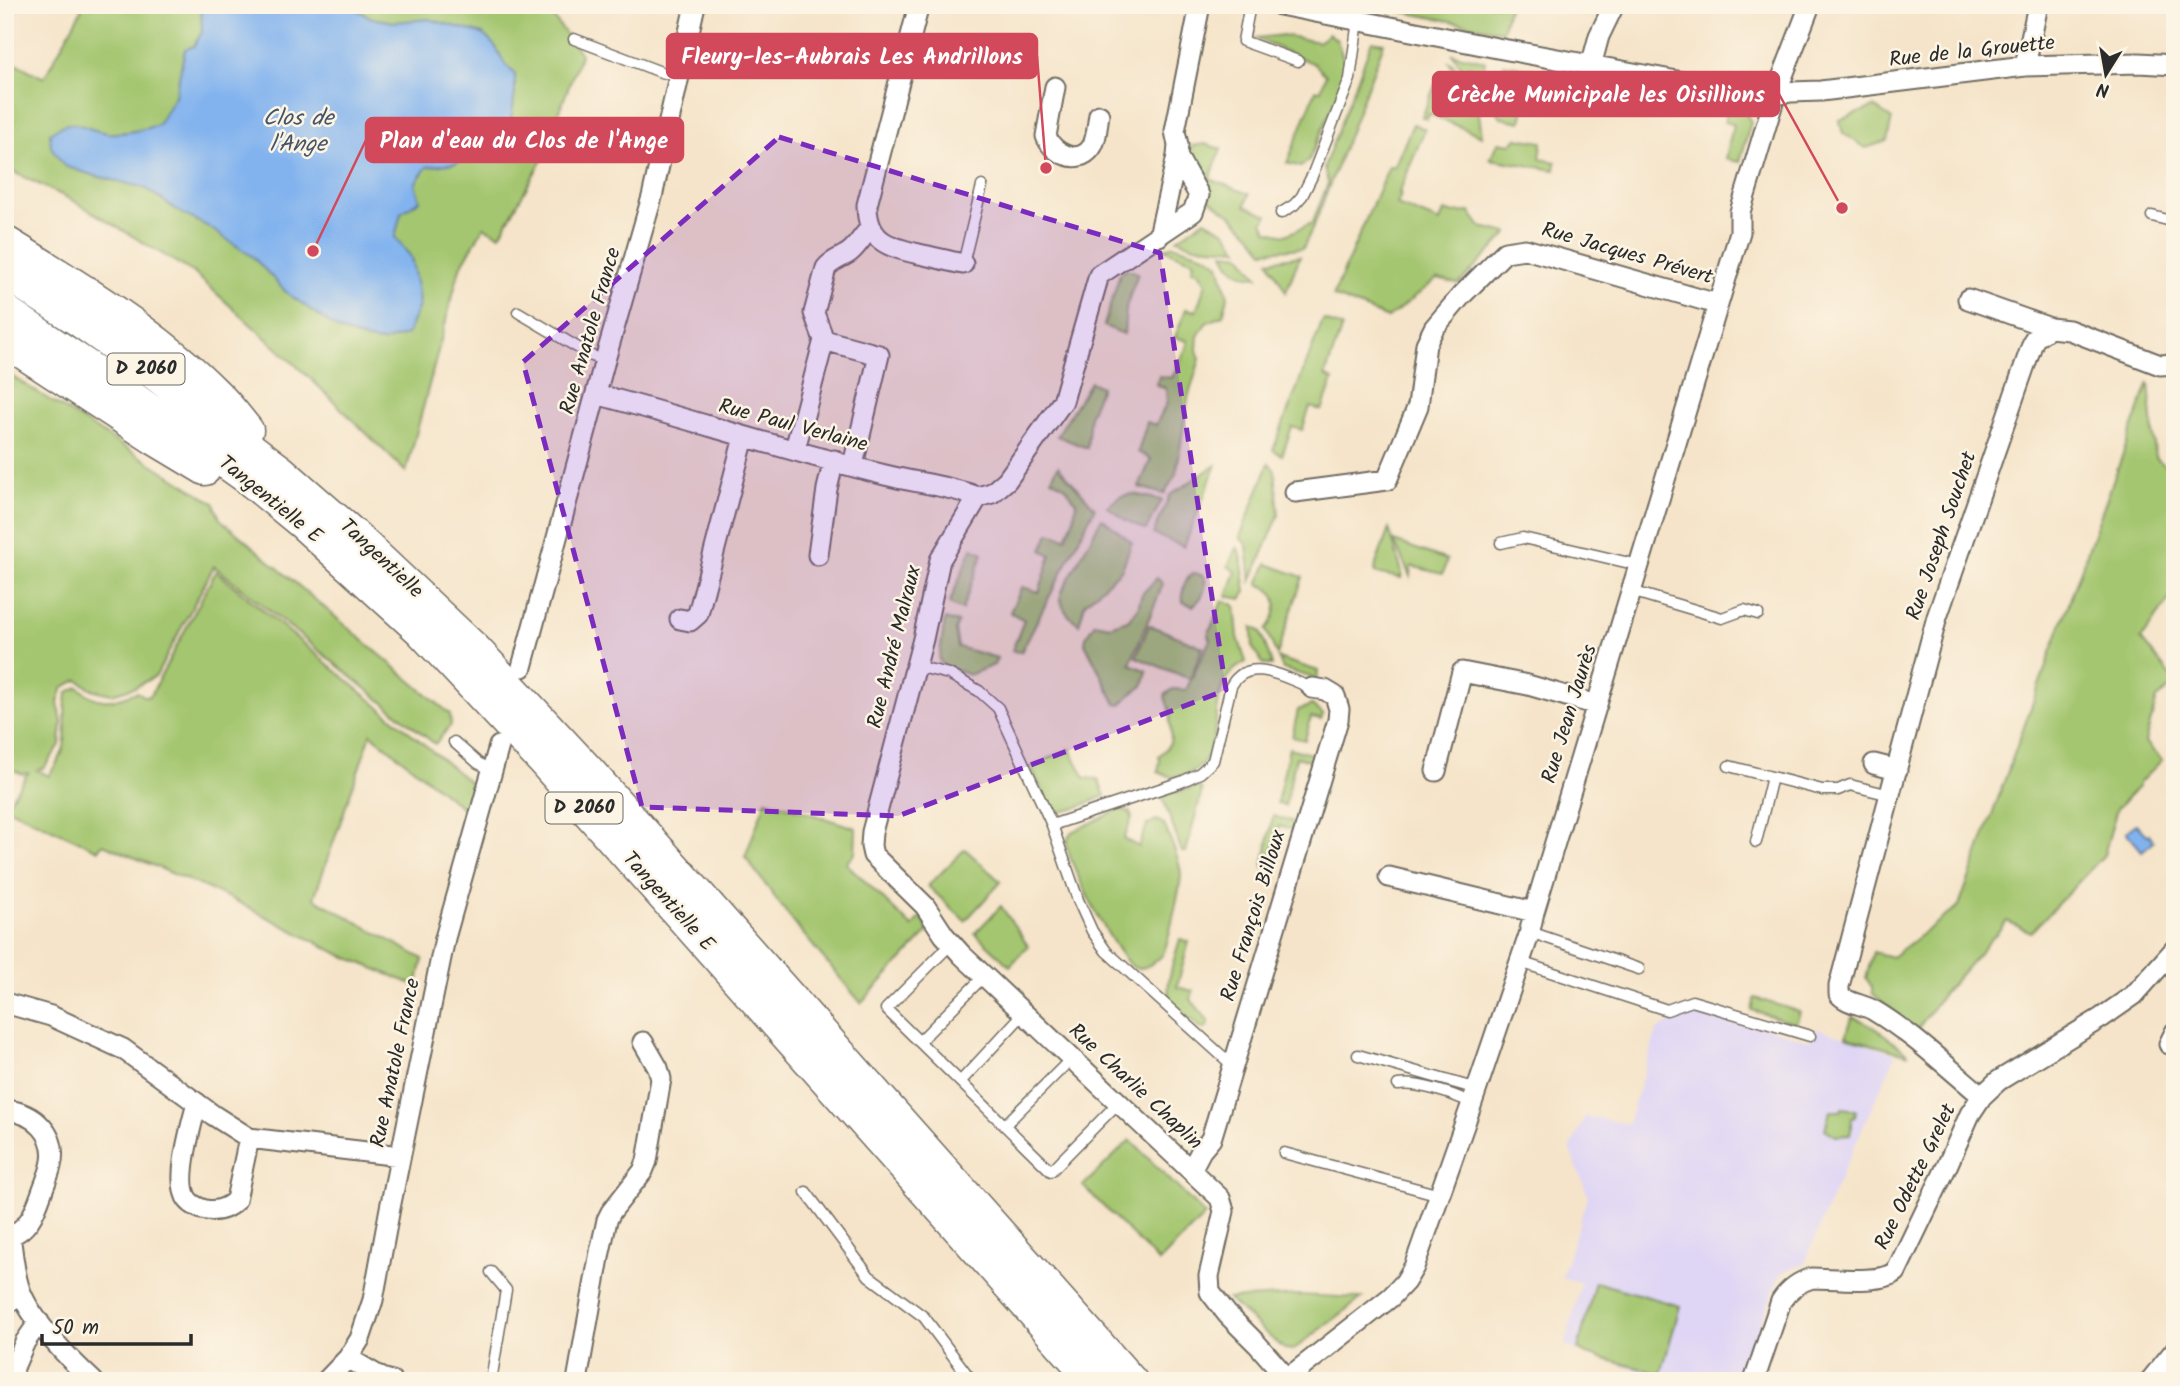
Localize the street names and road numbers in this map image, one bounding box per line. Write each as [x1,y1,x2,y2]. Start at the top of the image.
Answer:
street label: Rue de la Grouette [1887,27,2057,77]
street label: Rue Jacques Prévert [1537,214,1717,295]
street label: Rue Anatole France [551,243,631,418]
road number: D 2060 [108,354,184,384]
street label: Rue Paul Verlaine [715,390,872,462]
street label: Rue Joseph Souchet [1898,446,1987,625]
street label: Tangentielle E [211,448,330,553]
street label: Tangentielle [331,511,431,607]
street label: Rue André Malraux [859,561,931,732]
street label: Rue Jean Jaurès [1533,640,1607,788]
road number: D 2060 [546,792,622,824]
street label: Rue François Billoux [1212,825,1296,1006]
street label: Tangentielle E [614,844,723,960]
street label: Rue Anatole France [362,975,430,1151]
street label: Rue Charlie Chaplin [1060,1016,1210,1158]
street label: Rue Odette Grelet [1866,1097,1966,1256]

